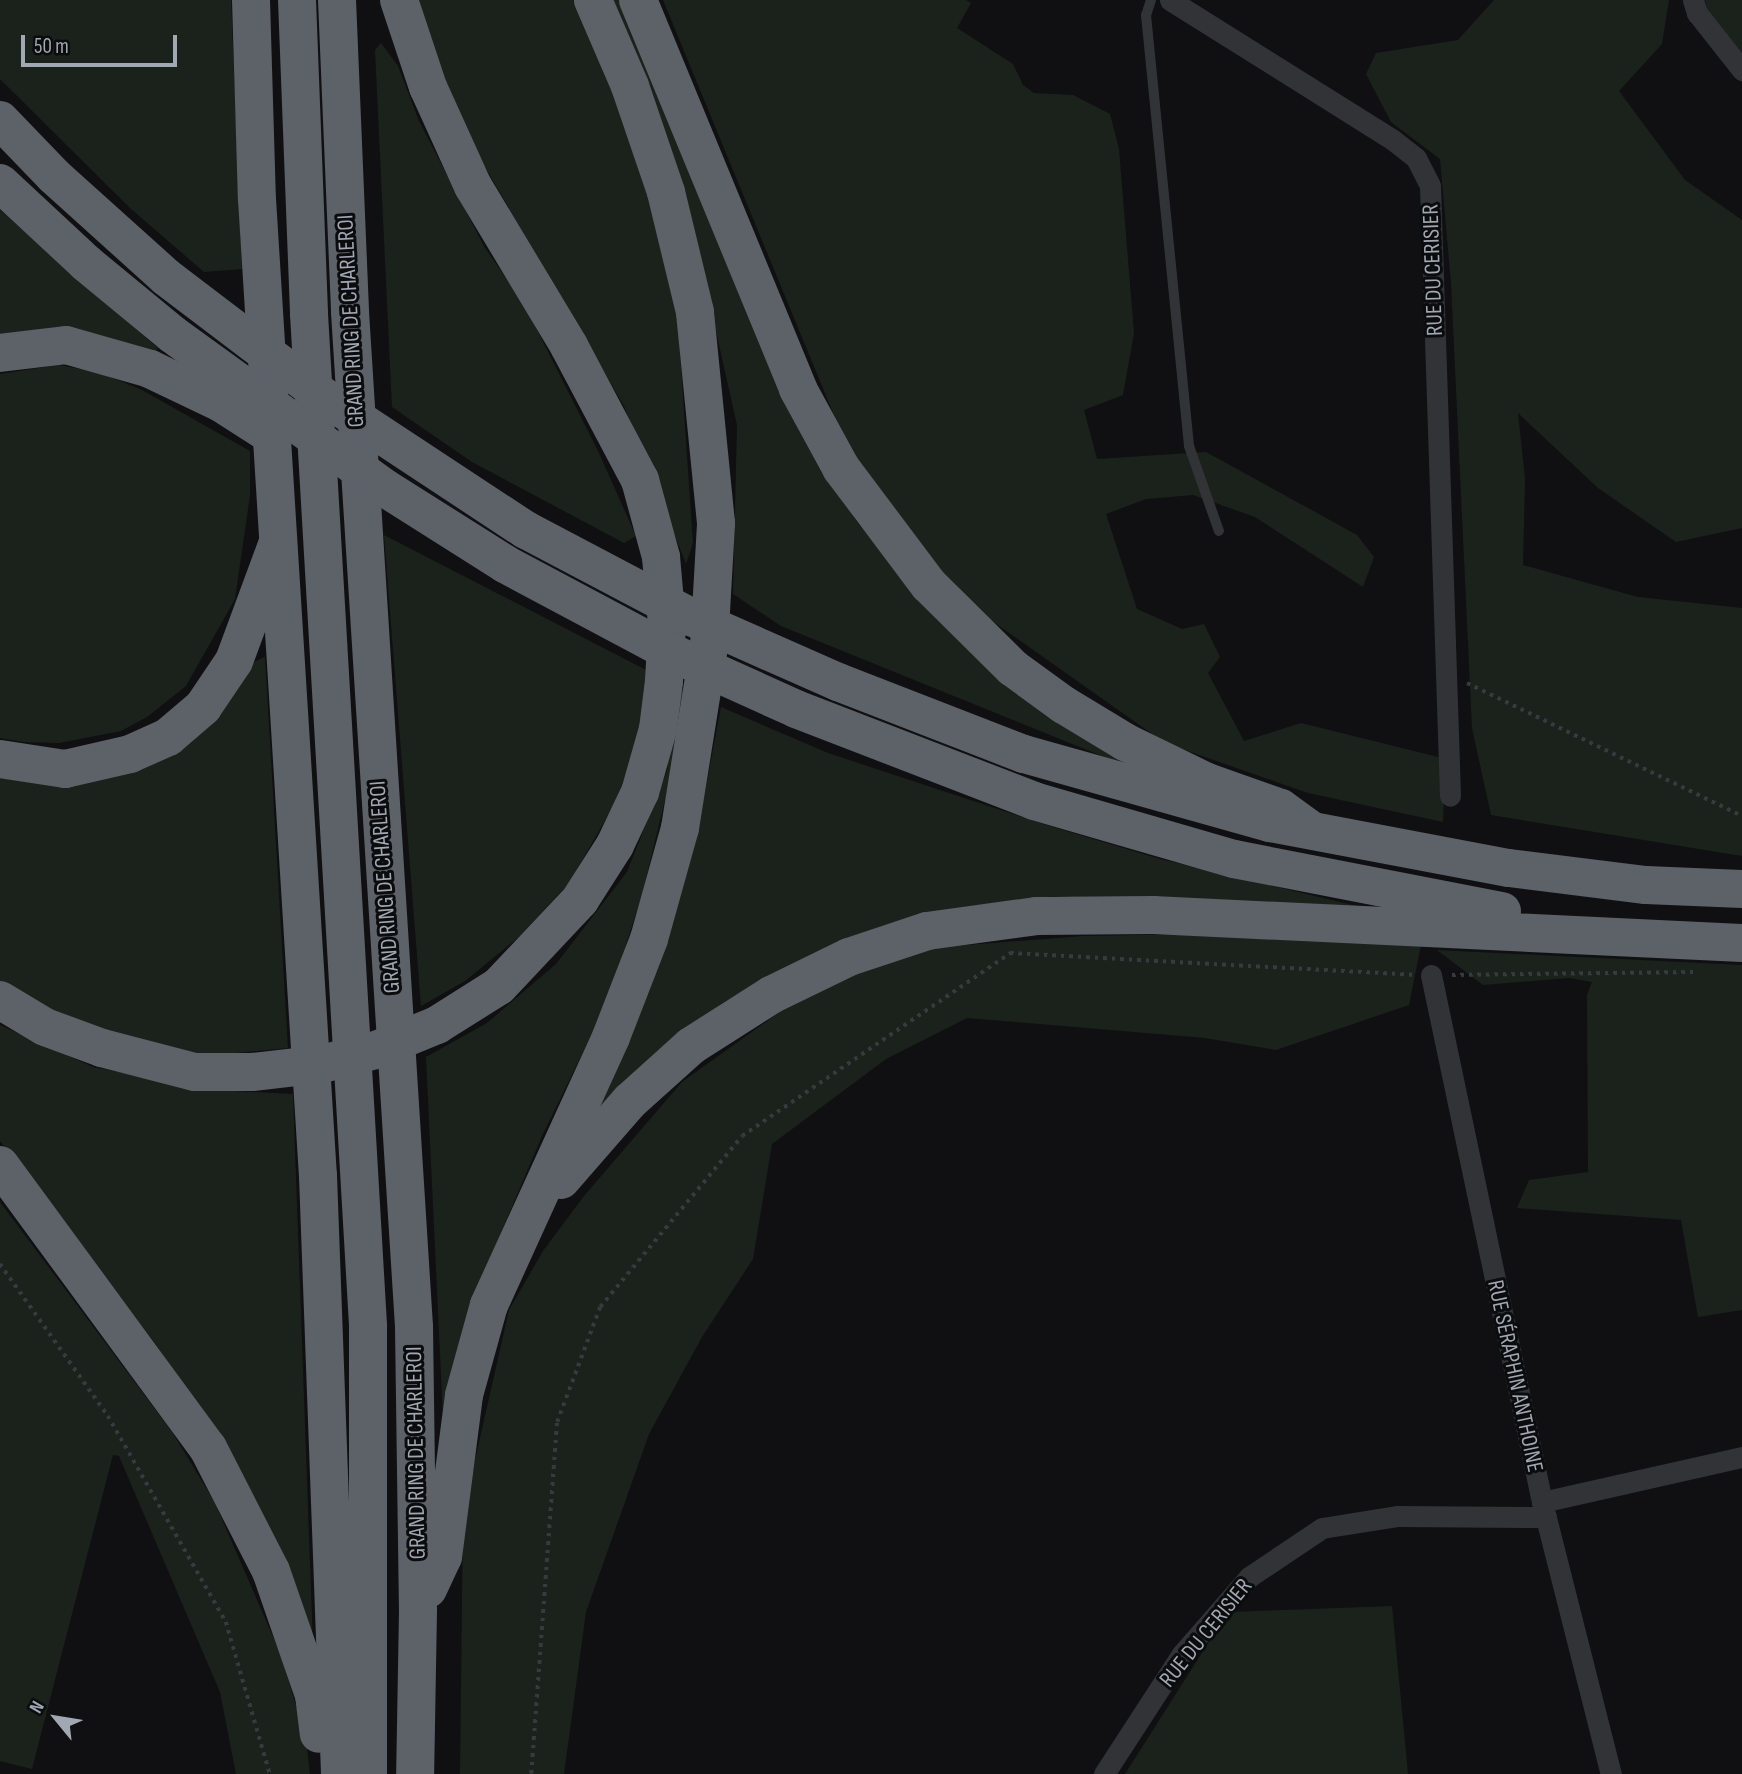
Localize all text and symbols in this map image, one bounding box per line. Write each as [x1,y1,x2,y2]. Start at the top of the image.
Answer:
scale bar [24,21,180,65]
text: 50 m [34,34,69,59]
street label: RUE DU CERISIER [1417,204,1449,336]
street label: GRAND RING DE CHARLEROI [332,214,370,428]
street label: GRAND RING DE CHARLEROI [364,780,406,994]
street label: RUE SÉRAPHIN ANTHOINE [1481,1277,1549,1475]
street label: GRAND RING DE CHARLEROI [400,1346,432,1560]
street label: RUE DU CERISIER [1154,1573,1258,1693]
north arrow [21,1683,91,1753]
text: N [25,1697,50,1717]

